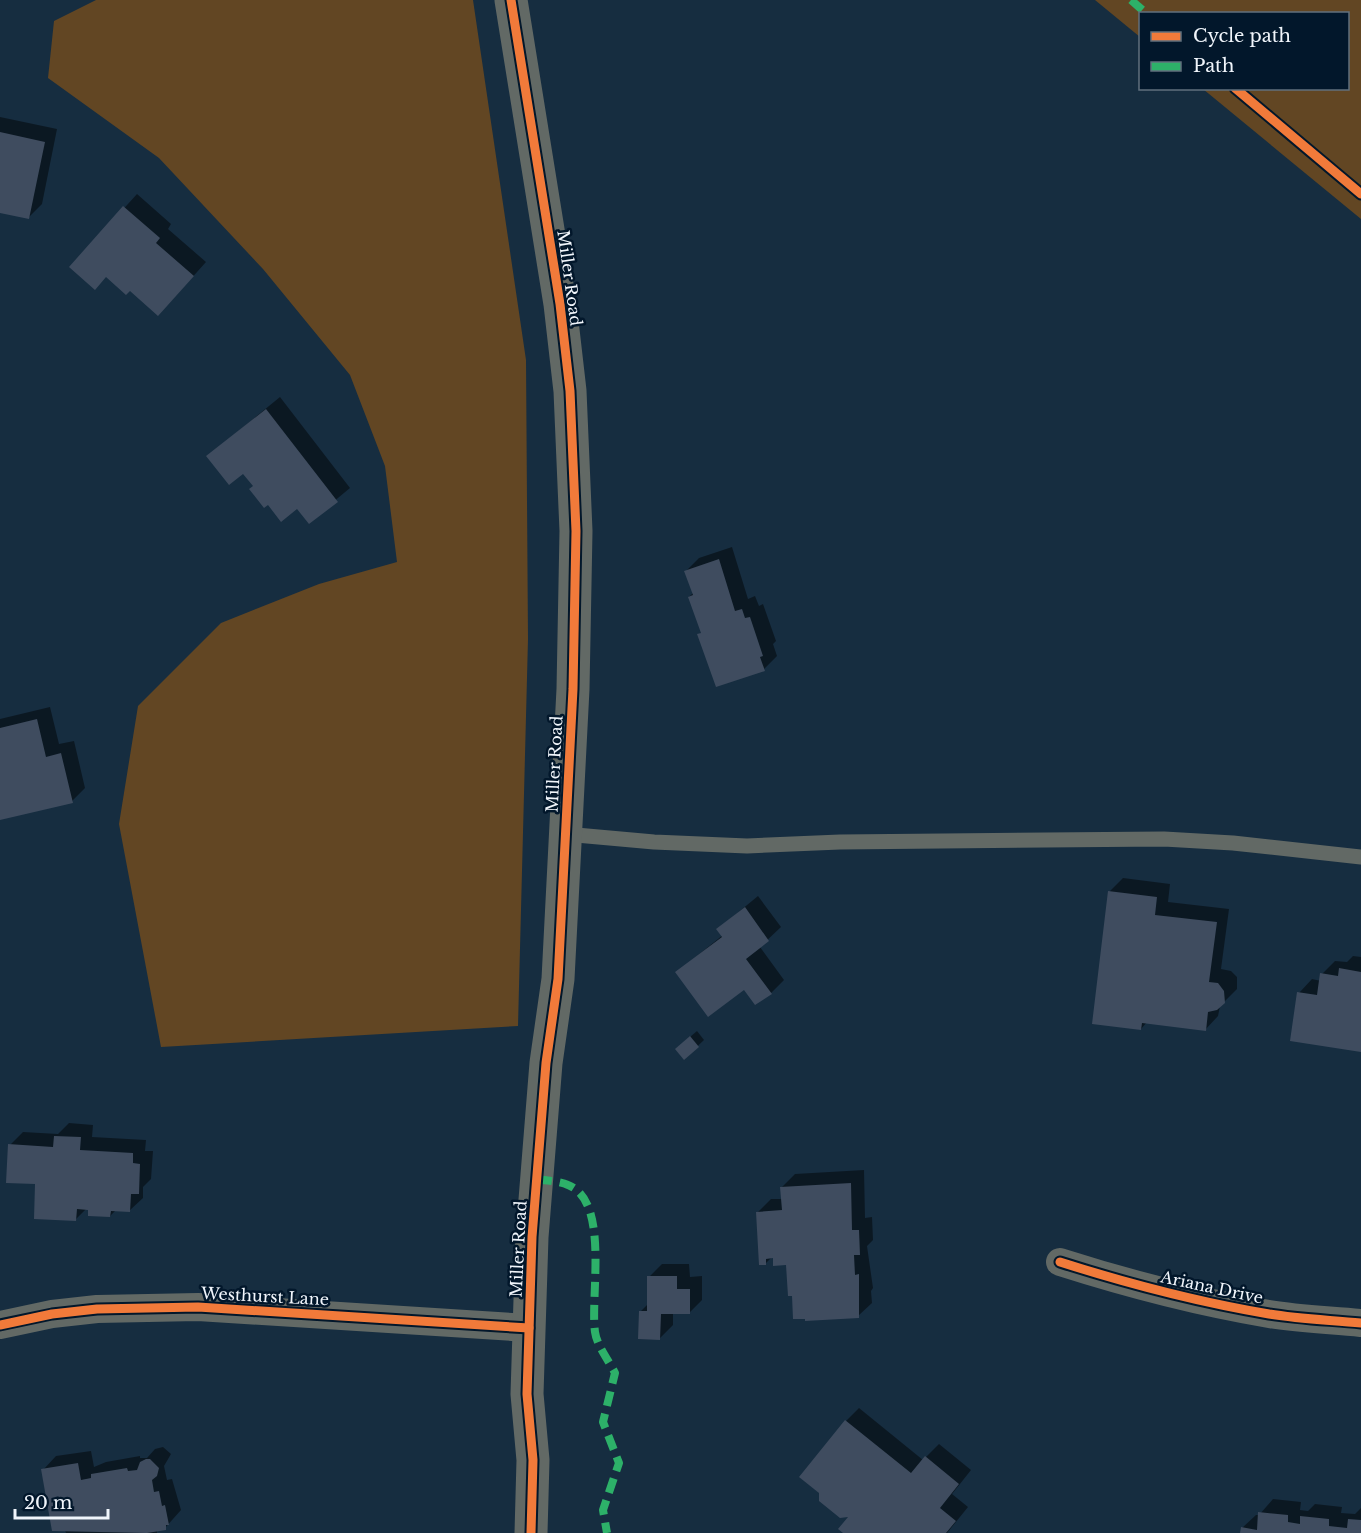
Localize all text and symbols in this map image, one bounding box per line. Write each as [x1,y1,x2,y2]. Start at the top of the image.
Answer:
legend [1139,12,1349,90]
text: Cycle path [1193,25,1291,47]
text: Path [1193,55,1234,77]
street label: Miller Road [553,229,587,328]
street label: Miller Road [541,715,567,813]
street label: Miller Road [505,1200,531,1298]
street label: Ariana Drive [1158,1266,1265,1308]
street label: Westhurst Lane [200,1283,329,1309]
scale bar [15,1482,108,1520]
text: 20 m [24,1492,72,1514]

